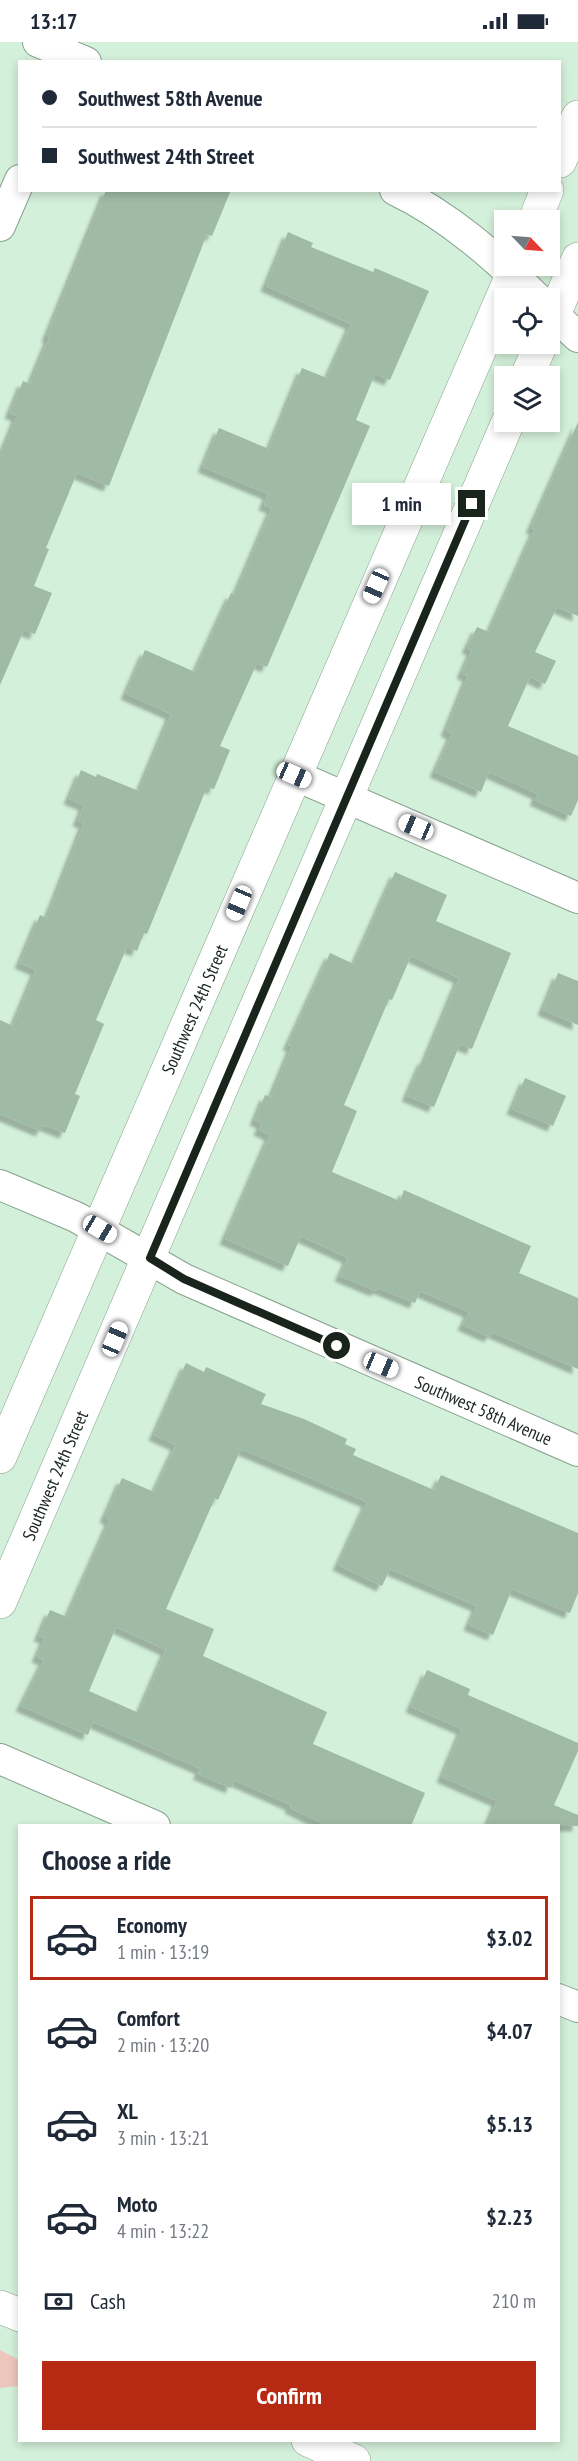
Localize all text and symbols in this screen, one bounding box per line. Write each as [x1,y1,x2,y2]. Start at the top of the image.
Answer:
text: 13:17 [30,7,78,35]
text: Southwest 58th Avenue [78,84,263,112]
text: Southwest 24th Street [78,142,254,170]
north arrow [494,210,560,276]
map controls [494,210,560,432]
button: locate [494,288,560,354]
button: layers [494,366,560,432]
callout: 1 min [352,483,451,525]
route end [458,490,485,517]
text: 1 min [381,491,422,517]
car [360,566,392,606]
car [274,759,314,791]
car [396,812,436,842]
car [224,883,254,923]
street label: Southwest 24th Street [156,941,232,1078]
car [80,1212,120,1246]
car [100,1319,130,1359]
route start [323,1332,350,1359]
car [361,1350,401,1380]
street label: Southwest 58th Avenue [412,1370,556,1450]
street label: Southwest 24th Street [16,1407,93,1544]
text: Choose a ride [42,1843,171,1877]
icon: car [45,1911,99,1965]
text: Economy [117,1911,187,1939]
text: $3.02 [486,1924,533,1952]
text: 1 min · 13:19 [117,1939,209,1965]
icon: car [45,2004,99,2058]
text: Comfort [117,2004,180,2032]
text: $4.07 [486,2017,533,2045]
text: 2 min · 13:20 [117,2032,209,2058]
icon: car [45,2097,99,2151]
text: XL [117,2097,138,2125]
text: $5.13 [486,2110,533,2138]
text: 3 min · 13:21 [117,2125,209,2151]
icon: car [45,2190,99,2244]
text: Moto [117,2190,158,2218]
text: $2.23 [486,2203,533,2231]
text: 4 min · 13:22 [117,2218,209,2244]
icon: cash [42,2285,75,2318]
text: Cash [90,2287,126,2315]
text: 210 m [492,2288,536,2314]
button: Confirm [42,2361,536,2430]

